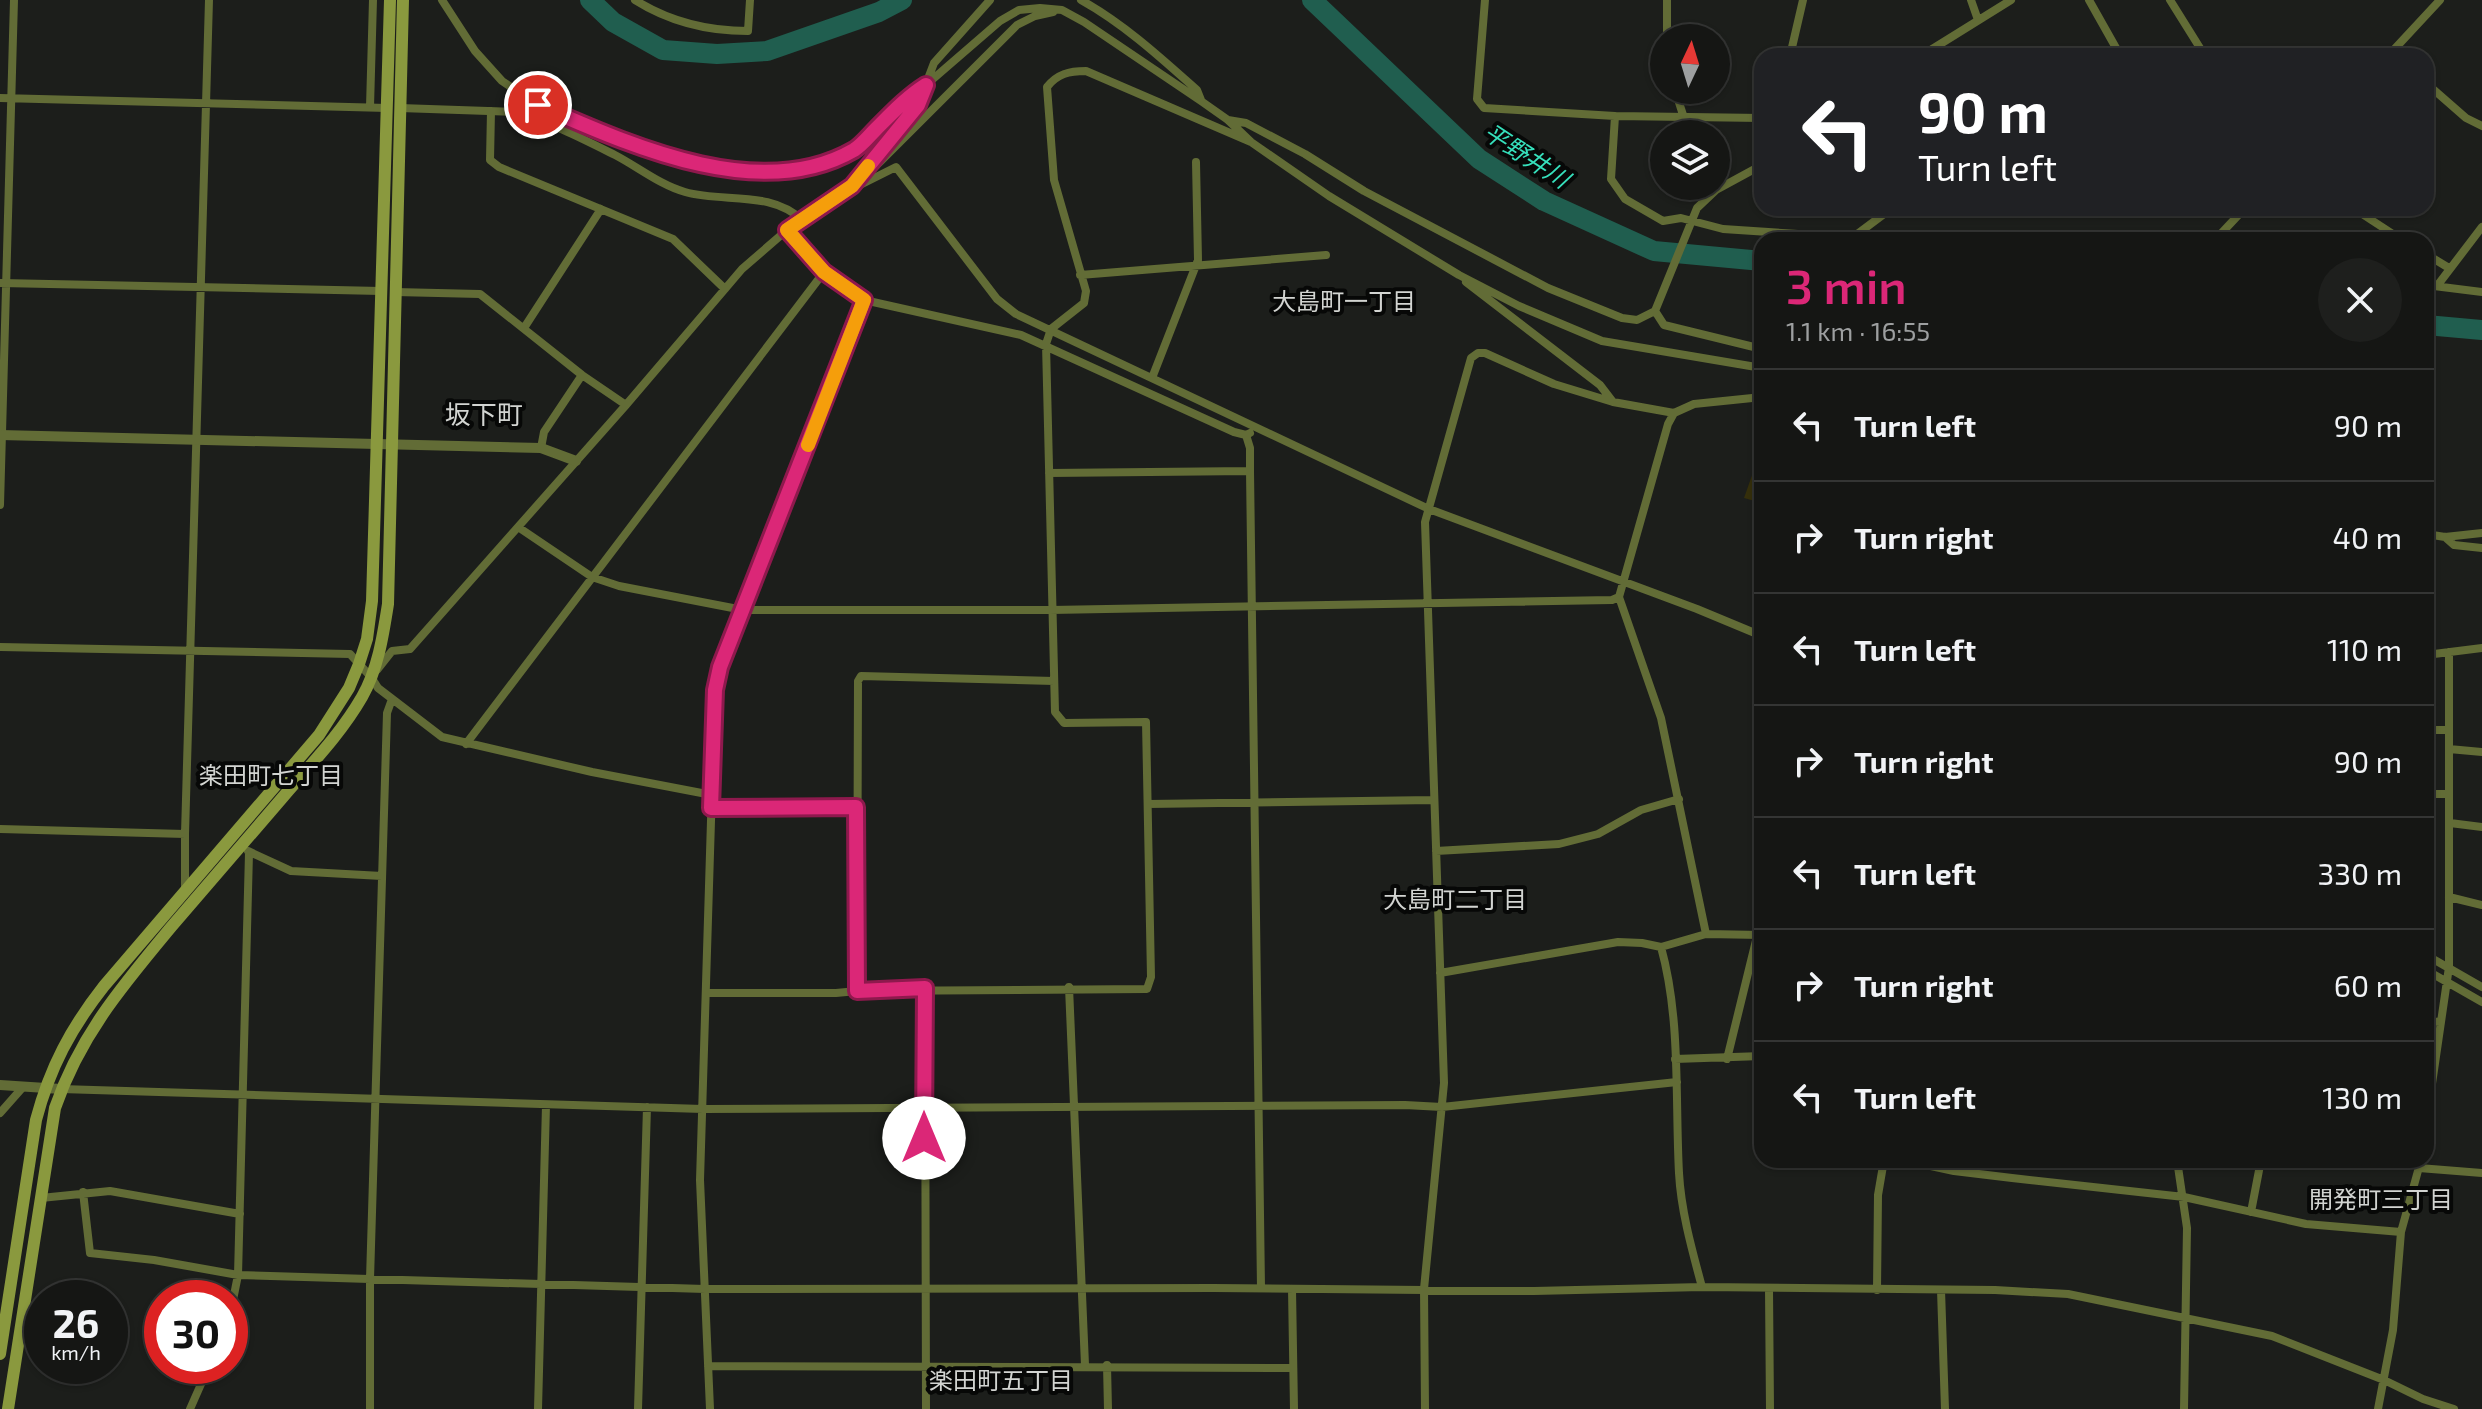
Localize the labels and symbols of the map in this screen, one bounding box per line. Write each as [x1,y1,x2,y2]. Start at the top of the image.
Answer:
north arrow [1650,24,1730,104]
pin [504,71,572,139]
water label: 平野井川 [1479,117,1578,195]
district label: 大島町一丁目 [1272,286,1416,315]
district label: 坂下町 [445,398,523,429]
district label: 楽田町七丁目 [199,760,343,789]
district label: 大島町二丁目 [1383,884,1527,913]
position arrow [882,1096,966,1180]
district label: 開発町三丁目 [2309,1184,2453,1213]
speed limit sign: 30 [144,1280,248,1384]
district label: 楽田町五丁目 [929,1365,1073,1394]

